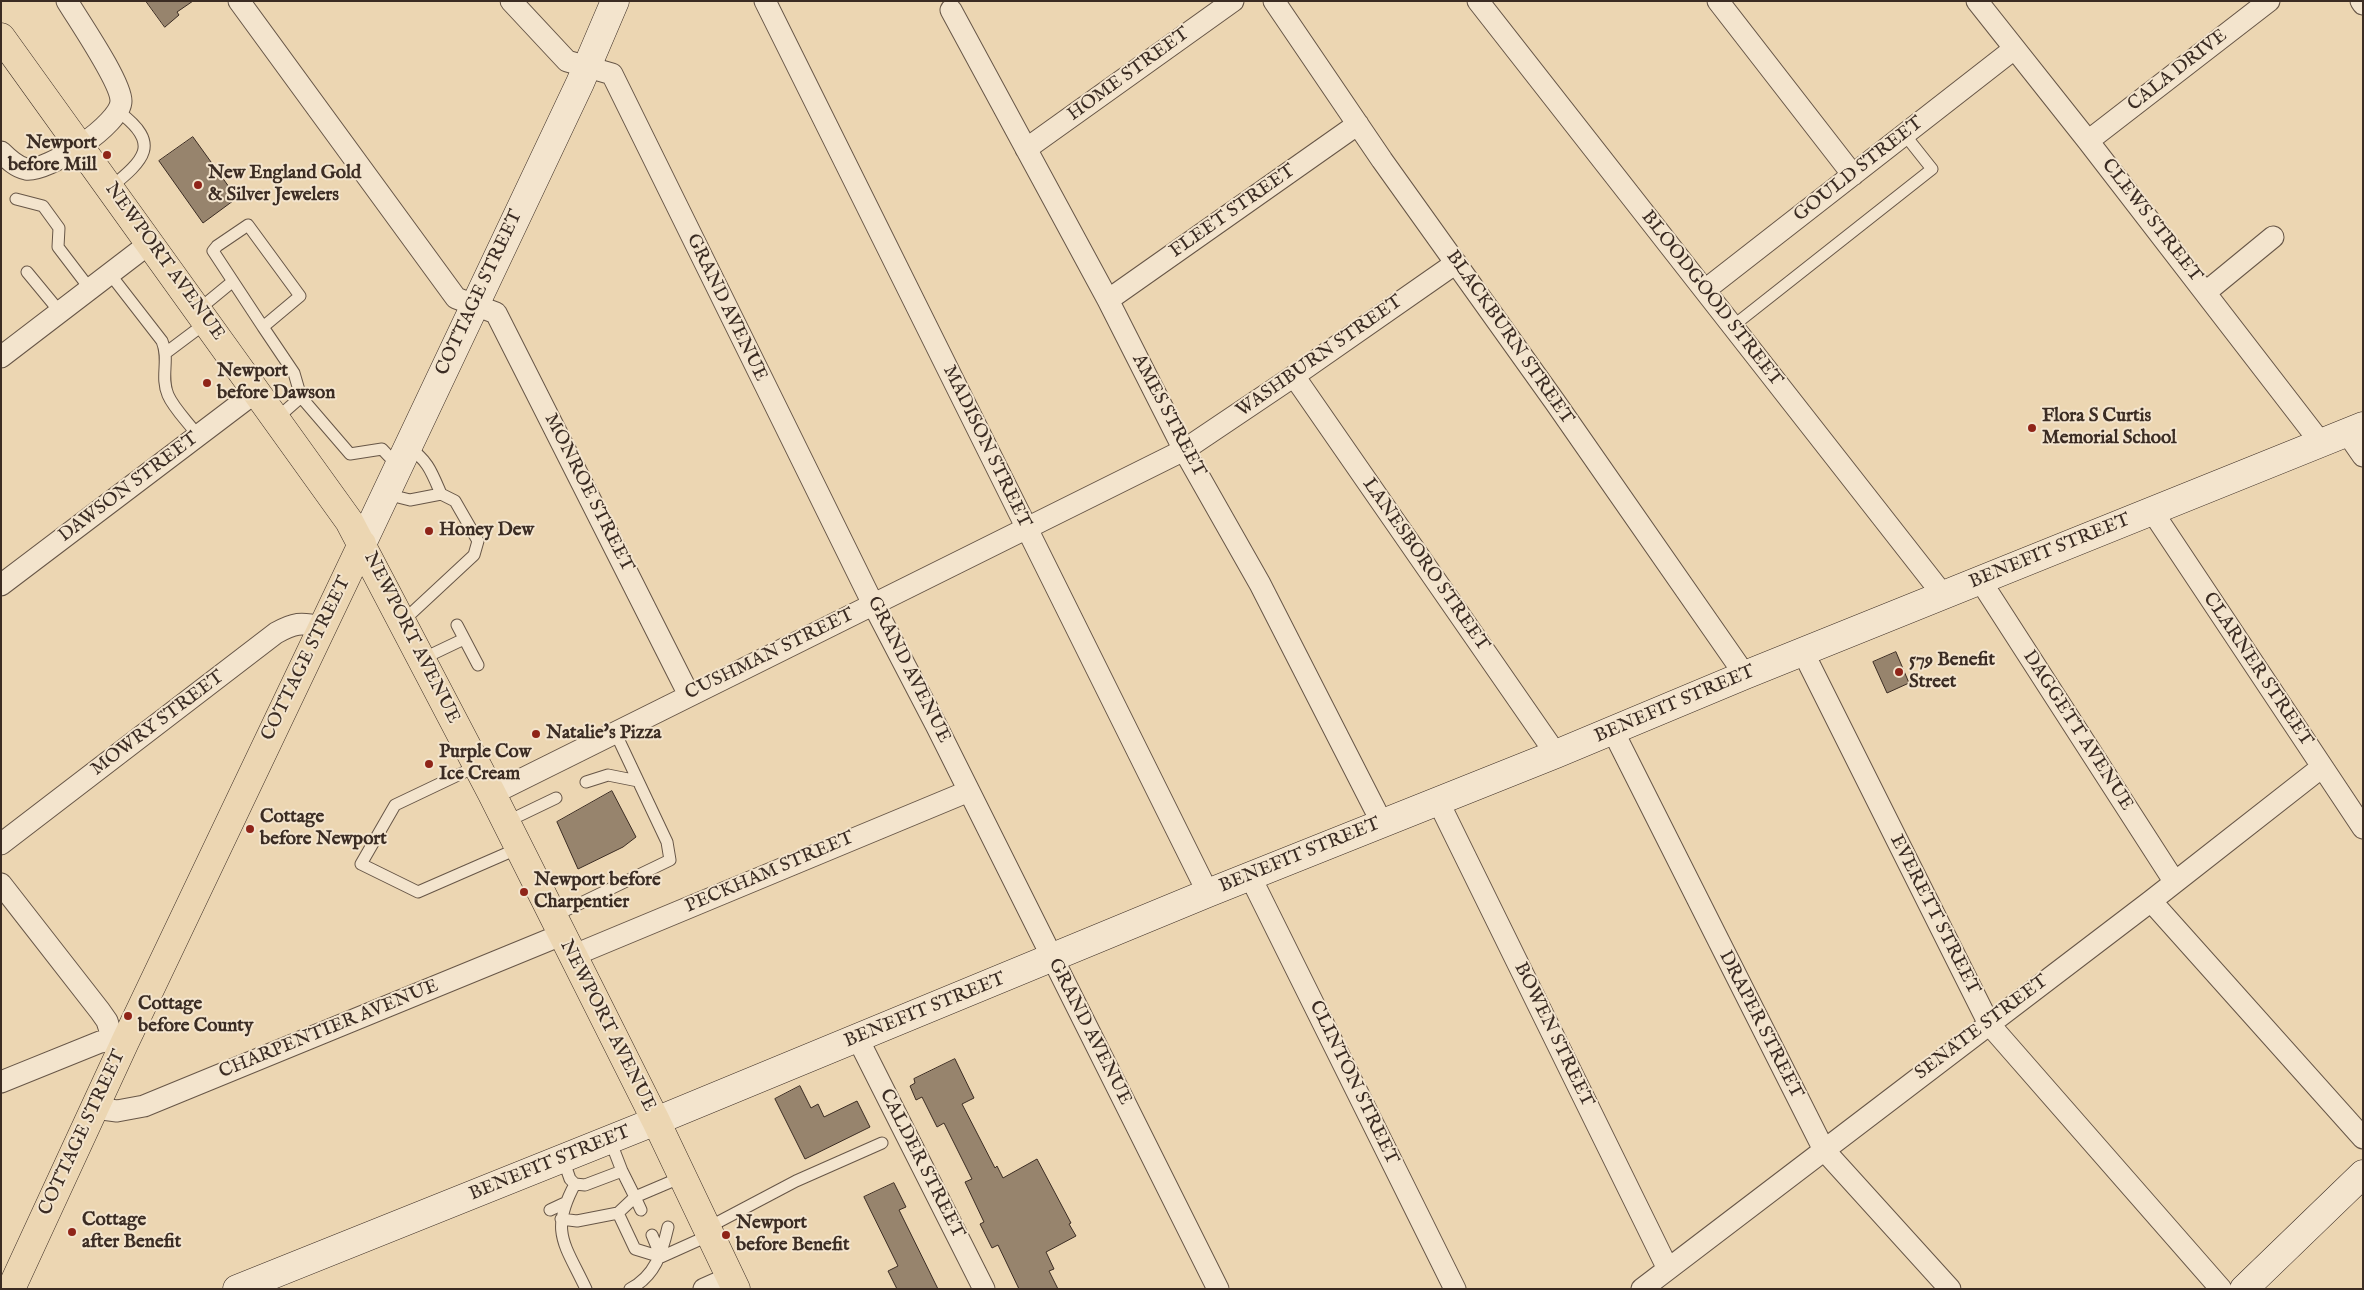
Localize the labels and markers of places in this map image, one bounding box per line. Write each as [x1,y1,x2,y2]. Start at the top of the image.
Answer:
place label: Newport before Mill [8,133,97,177]
marker: Newport before Mill [101,149,113,161]
place label: New England Gold & Silver Jewelers [208,163,361,207]
marker: New England Gold & Silver Jewelers [192,179,204,191]
place label: Newport before Dawson [217,361,335,405]
marker: Newport before Dawson [201,377,213,389]
place label: Flora S Curtis Memorial School [2042,406,2176,450]
marker: Flora S Curtis Memorial School [2026,422,2038,434]
place label: Honey Dew [439,520,534,542]
marker: Honey Dew [423,525,435,537]
place label: 579 Benefit Street [1909,650,1995,694]
marker: 579 Benefit Street [1893,666,1905,678]
place label: Natalie's Pizza [546,723,662,745]
marker: Natalie's Pizza [530,728,542,740]
place label: Purple Cow Ice Cream [439,742,531,786]
marker: Purple Cow Ice Cream [423,758,435,770]
place label: Cottage before Newport [260,807,387,851]
marker: Cottage before Newport [244,823,256,835]
place label: Newport before Charpentier [534,870,661,914]
marker: Newport before Charpentier [518,886,530,898]
place label: Cottage before County [138,994,253,1038]
marker: Cottage before County [122,1010,134,1022]
place label: Cottage after Benefit [82,1210,181,1254]
place label: Newport before Benefit [736,1213,849,1257]
marker: Cottage after Benefit [66,1226,78,1238]
marker: Newport before Benefit [720,1229,732,1241]

